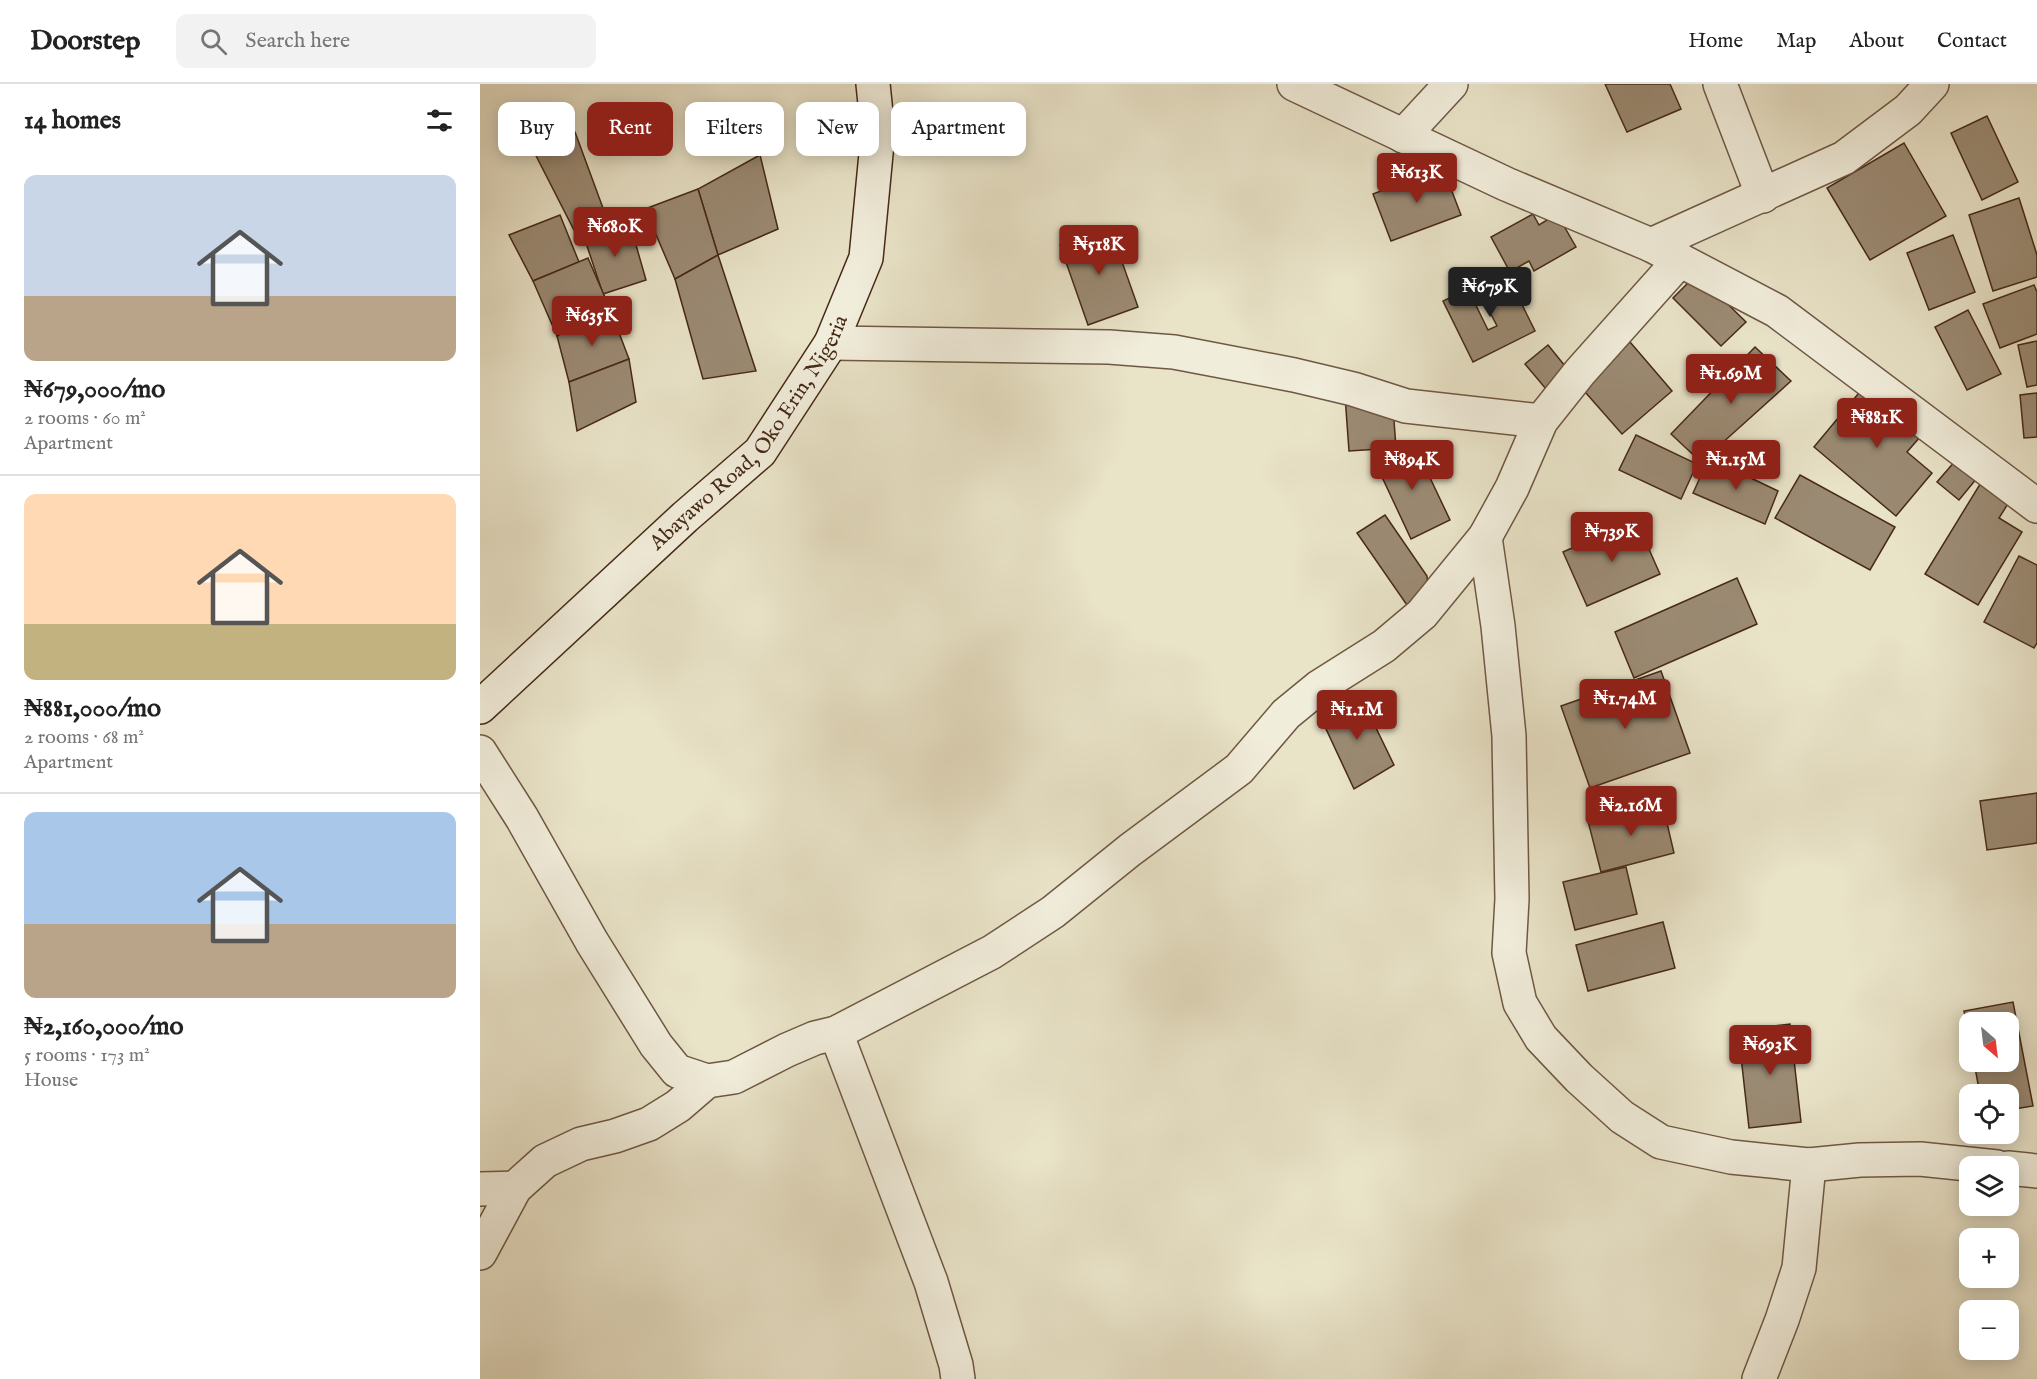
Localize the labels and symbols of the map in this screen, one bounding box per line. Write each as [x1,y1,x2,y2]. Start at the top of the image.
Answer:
pin: ₦613K [1375,153,1459,204]
pin: ₦680K [573,207,657,258]
pin: ₦518K [1057,225,1141,276]
pin: ₦679K [1448,267,1532,318]
pin: ₦635K [550,296,634,347]
street label: Abayawo Road, Oko Erin, Nigeria [643,310,855,557]
pin: ₦1.69M [1682,354,1780,405]
pin: ₦881K [1835,398,1919,449]
pin: ₦894K [1370,440,1454,491]
pin: ₦1.15M [1687,440,1785,491]
pin: ₦739K [1570,512,1654,563]
pin: ₦1.74M [1576,679,1674,730]
pin: ₦1.1M [1315,690,1399,741]
pin: ₦2.16M [1582,786,1680,837]
north arrow [1959,1012,2019,1072]
pin: ₦693K [1728,1025,1812,1076]

